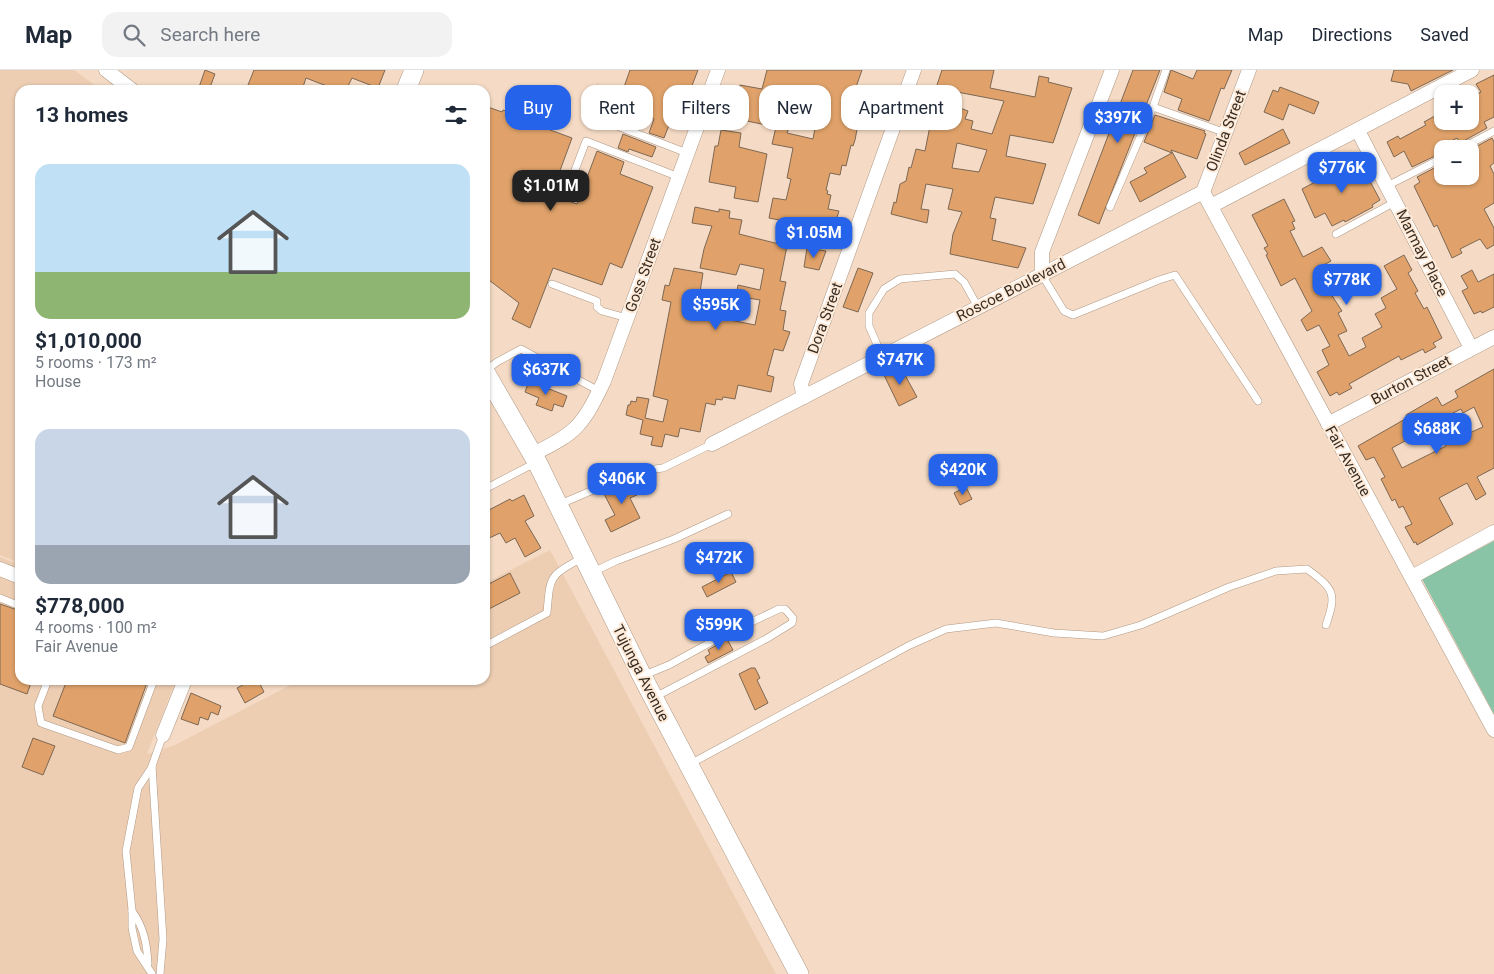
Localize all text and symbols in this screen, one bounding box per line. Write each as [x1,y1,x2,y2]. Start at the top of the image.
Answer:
search box [102,12,452,57]
text: Map [25,21,72,49]
icon: search [120,21,148,49]
text: Search here [160,23,260,46]
text: Map [1248,24,1283,45]
text: Directions [1311,24,1392,45]
text: Saved [1420,24,1469,45]
chip: Buy [505,85,571,130]
chip: Rent [581,85,653,130]
chip: Filters [663,85,749,130]
chip: New [759,85,831,130]
chip: Apartment [841,85,962,130]
map controls [1434,85,1479,185]
button: + [1434,85,1479,130]
street label: Olinda Street [1202,88,1250,174]
icon: filters [442,101,470,129]
pin: $397K [1083,102,1153,144]
text: 13 homes [35,103,128,127]
text: $397K [1095,108,1141,127]
button: − [1434,140,1479,185]
pin: $776K [1307,152,1377,194]
text: $776K [1319,158,1365,177]
pin: $1.01M [510,170,592,212]
text: $1.01M [523,176,579,195]
icon: home [208,197,298,287]
street label: Marmay Place [1392,206,1452,300]
pin: $1.05M [773,216,855,259]
text: $1.05M [786,223,842,242]
street label: Goss Street [621,235,665,315]
street label: Roscoe Boulevard [953,255,1069,325]
pin: $778K [1312,264,1382,306]
text: $778K [1324,270,1370,289]
street label: Dora Street [804,280,846,356]
pin: $595K [681,288,751,331]
text: $595K [693,295,739,314]
text: $1,010,000 [35,329,142,353]
pin: $747K [865,344,935,386]
text: $747K [877,350,923,369]
street label: Burton Street [1368,351,1454,409]
text: 5 rooms · 173 m² [35,353,157,372]
pin: $637K [511,354,581,396]
text: $637K [523,360,569,379]
text: House [35,372,81,391]
pin: $688K [1402,412,1472,455]
text: $688K [1414,419,1460,438]
street label: Fair Avenue [1321,423,1375,499]
pin: $420K [928,454,998,496]
text: $420K [940,460,986,479]
icon: home [208,462,298,552]
pin: $406K [587,462,657,505]
text: $406K [599,469,645,488]
pin: $472K [684,542,754,584]
text: $472K [696,548,742,567]
text: $778,000 [35,594,125,618]
pin: $599K [684,608,754,651]
text: $599K [696,615,742,634]
text: 4 rooms · 100 m² [35,618,157,637]
street label: Tujunga Avenue [609,622,673,724]
text: Fair Avenue [35,637,118,656]

